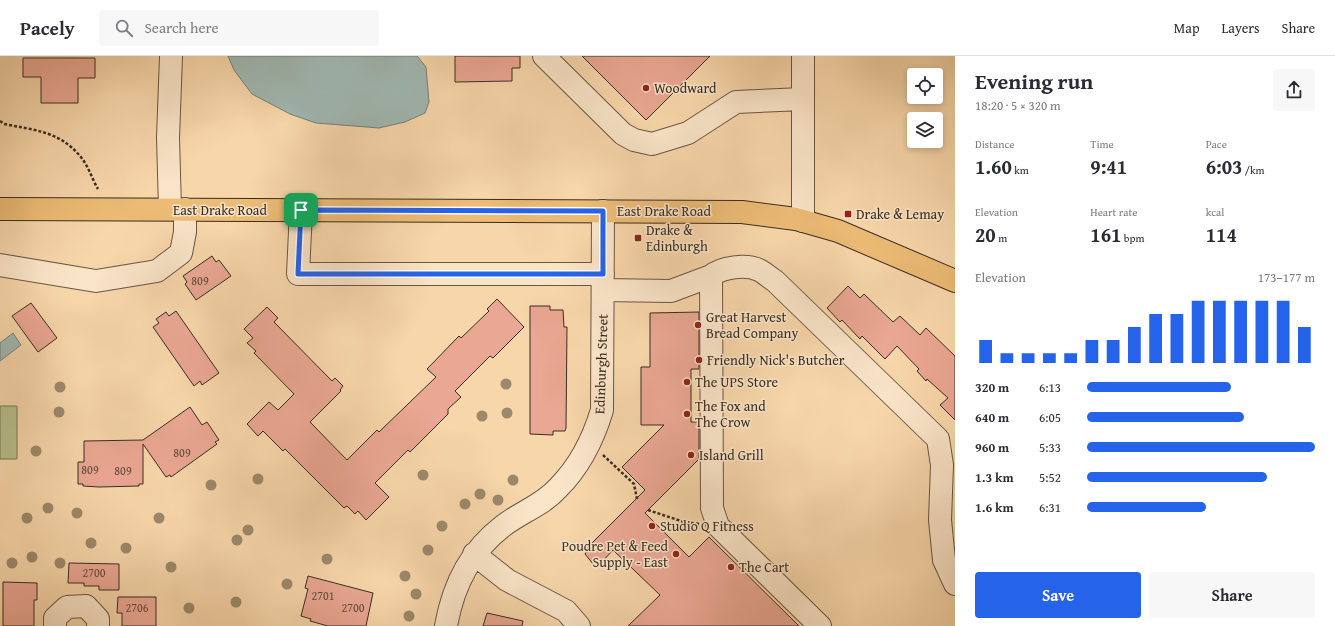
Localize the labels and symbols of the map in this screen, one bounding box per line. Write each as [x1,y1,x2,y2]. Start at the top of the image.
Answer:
place label: Woodward [654,78,717,98]
marker: Woodward [641,83,651,93]
pin [284,193,318,227]
street label: East Drake Road [173,200,267,220]
street label: East Drake Road [617,201,711,221]
place label: Drake & Lemay [856,204,944,224]
marker: Drake & Lemay [843,209,853,219]
place label: Drake & Edinburgh [646,220,708,256]
marker: Drake & Edinburgh [633,233,643,243]
house number: 809 [191,272,209,289]
place label: Great Harvest Bread Company [706,307,798,343]
street label: Edinburgh Street [589,313,613,414]
marker: Great Harvest Bread Company [693,320,703,330]
place label: Friendly Nick's Butcher [707,350,845,370]
marker: Friendly Nick's Butcher [694,355,704,365]
place label: The UPS Store [695,372,779,392]
marker: The UPS Store [682,377,692,387]
place label: The Fox and The Crow [695,396,766,432]
marker: The Fox and The Crow [682,409,692,419]
house number: 809 [173,444,191,461]
place label: Island Grill [699,445,764,465]
marker: Island Grill [686,450,696,460]
house number: 809 [81,461,99,478]
house number: 809 [114,462,132,479]
place label: Studio Q Fitness [660,516,754,536]
marker: Studio Q Fitness [647,521,657,531]
place label: Poudre Pet & Feed Supply - East [562,536,669,572]
marker: Poudre Pet & Feed Supply - East [671,549,681,559]
place label: The Cart [739,557,789,577]
marker: The Cart [726,562,736,572]
house number: 2700 [82,564,106,581]
house number: 2701 [311,587,335,604]
house number: 2706 [125,599,149,616]
house number: 2700 [341,599,365,616]

